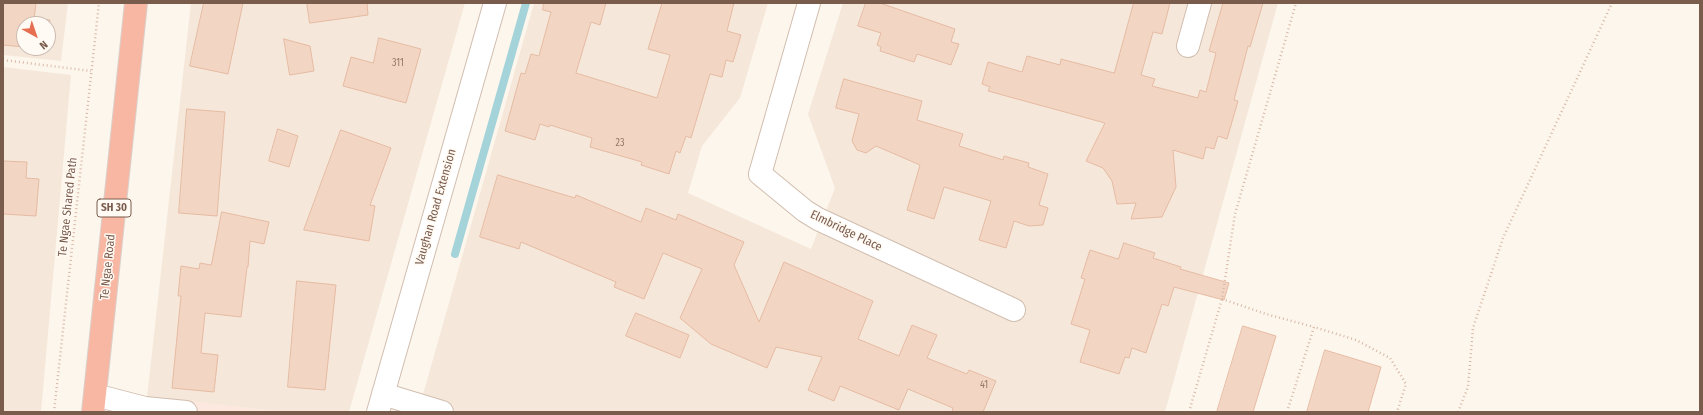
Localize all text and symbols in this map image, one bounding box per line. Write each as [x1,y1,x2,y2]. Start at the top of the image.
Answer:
north arrow [16,16,56,56]
text: N [37,38,50,52]
house number: 311 [392,57,404,69]
house number: 23 [616,137,624,149]
street label: Vaughan Road Extension [413,147,459,267]
street label: Te Ngae Shared Path [56,157,80,257]
road number: SH 30 [97,199,131,217]
street label: Elmbridge Place [808,207,884,255]
street label: Te Ngae Road [97,234,119,300]
house number: 41 [980,379,988,391]

